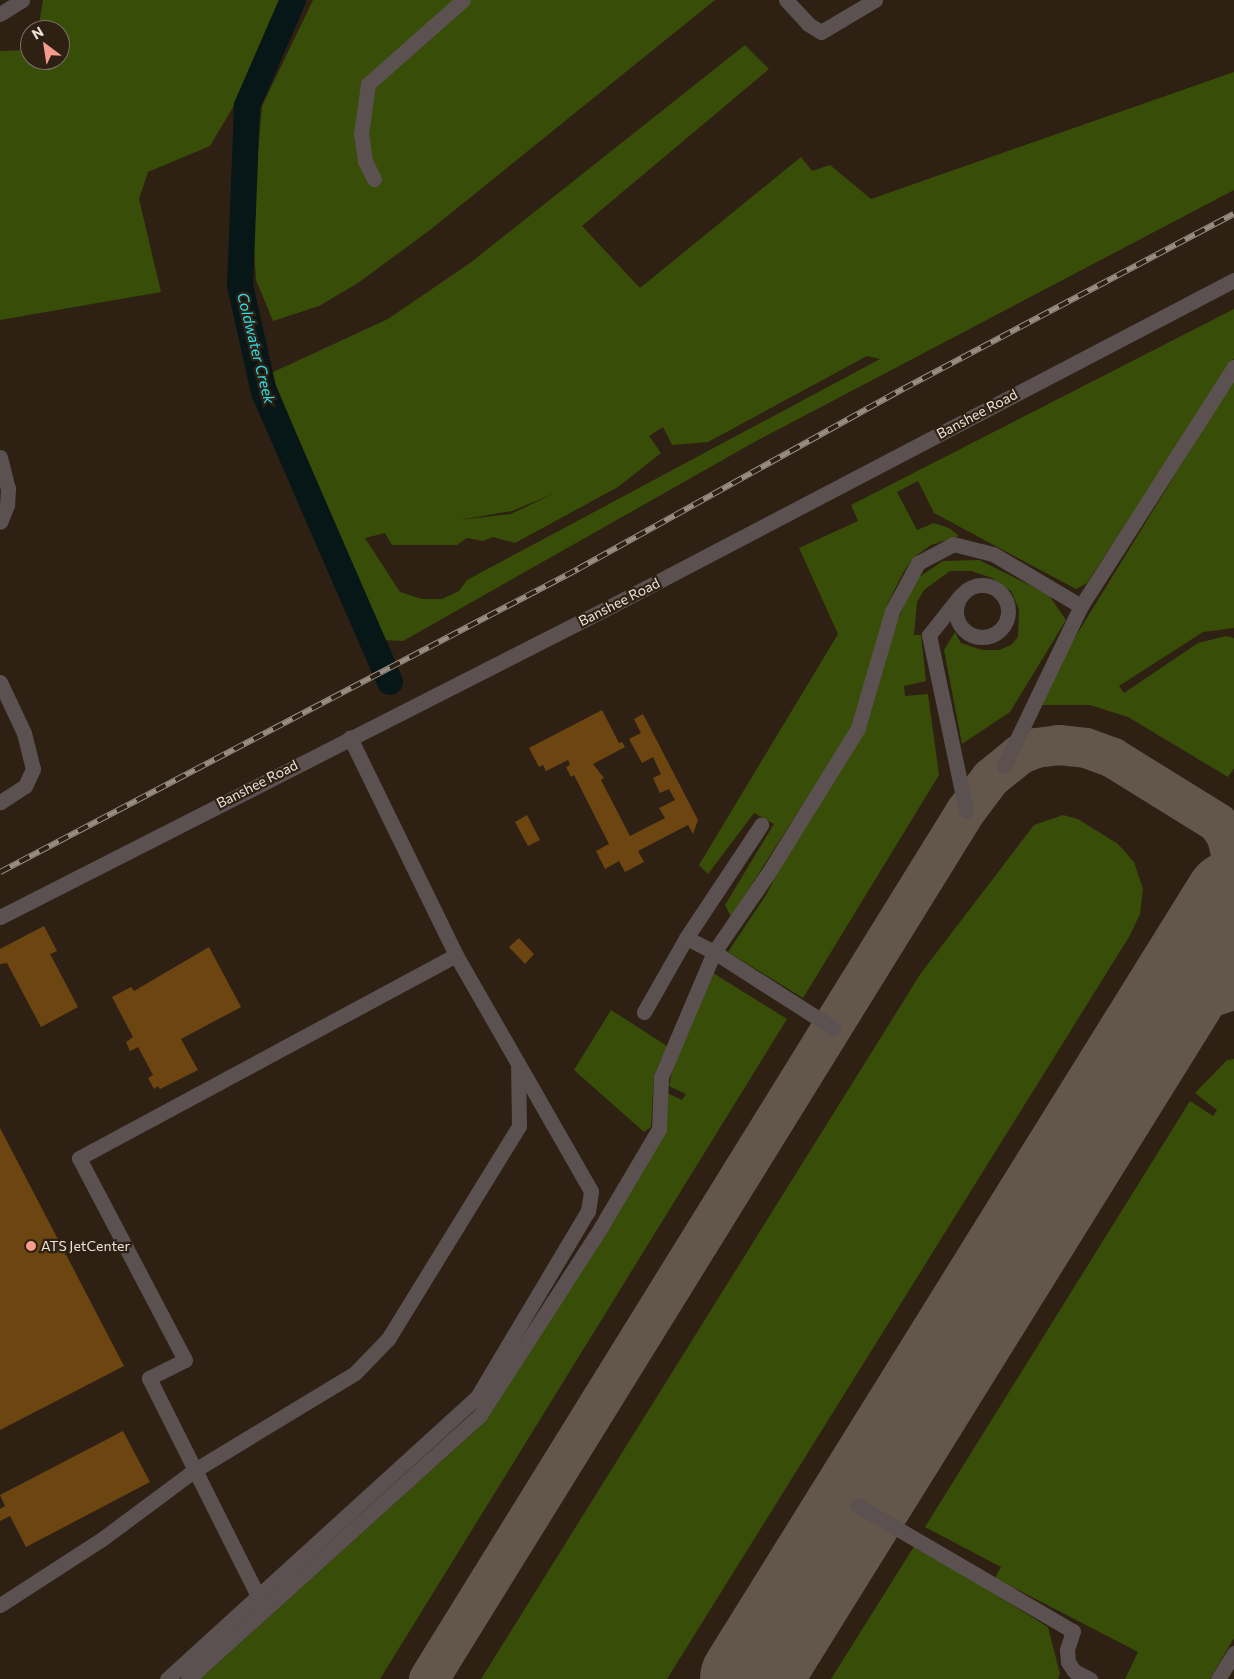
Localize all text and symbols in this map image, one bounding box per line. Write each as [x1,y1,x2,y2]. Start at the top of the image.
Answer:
north arrow [20,20,70,70]
text: N [29,23,46,43]
water label: Coldwater Creek [233,290,279,406]
street label: Banshee Road [934,386,1020,442]
street label: Banshee Road [576,574,662,630]
street label: Banshee Road [214,756,300,812]
place label: ATS JetCenter [41,1238,130,1254]
marker: ATS JetCenter [25,1240,37,1252]

